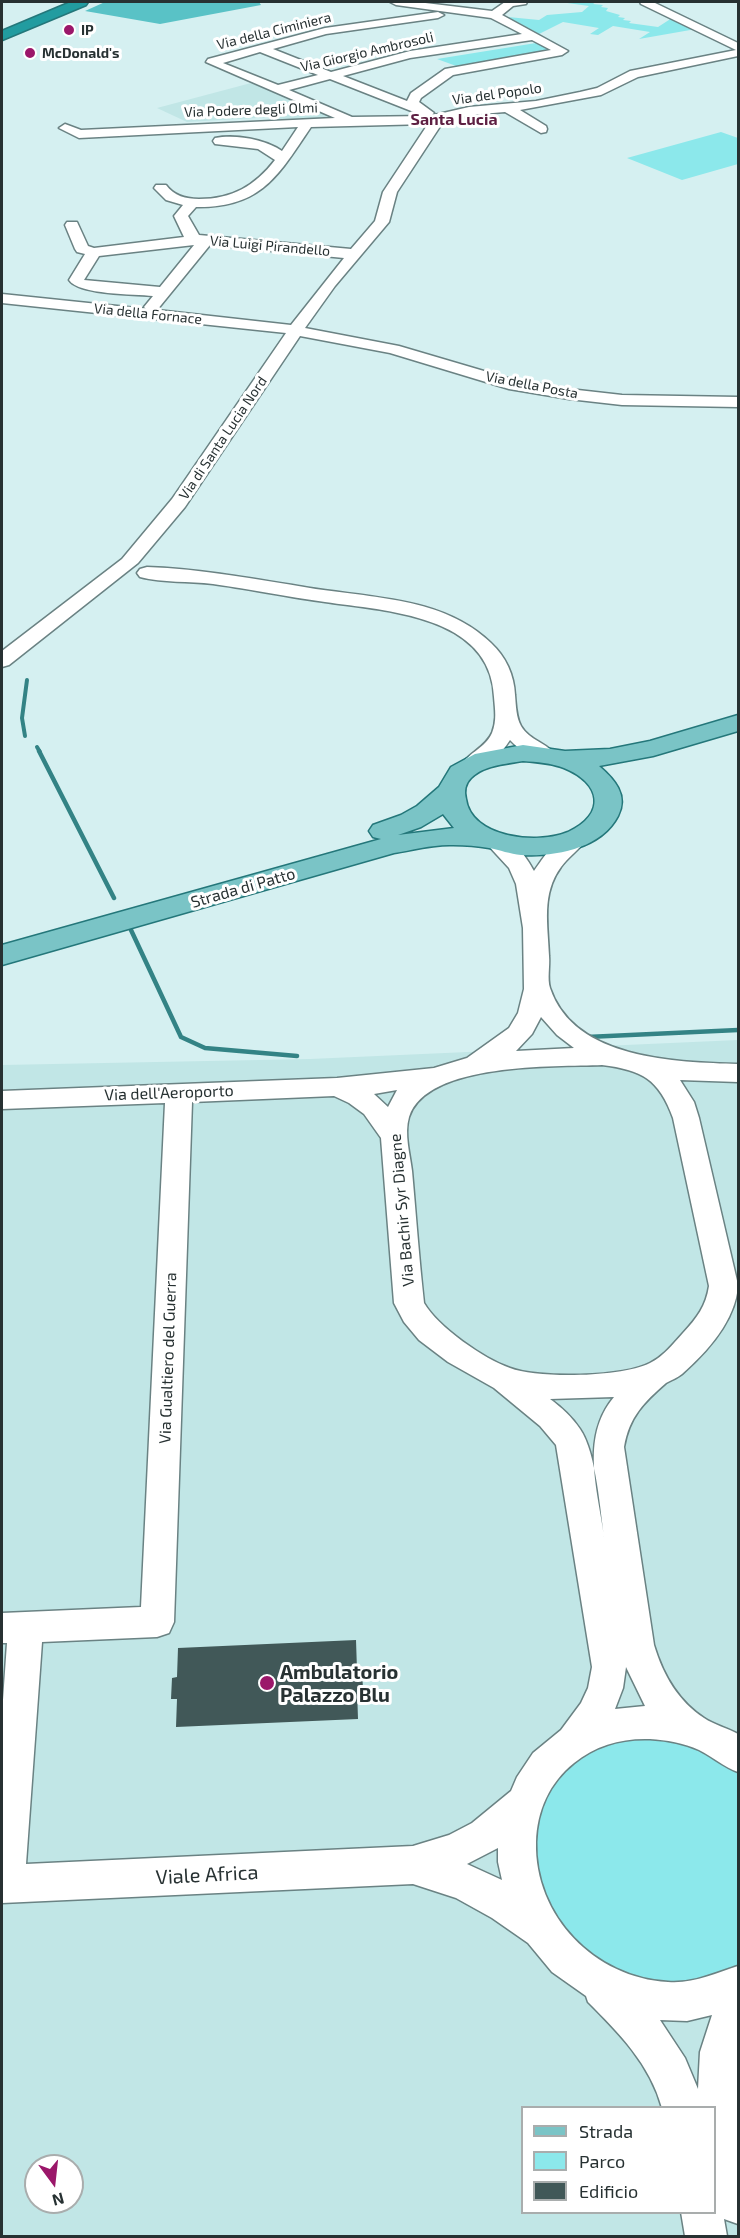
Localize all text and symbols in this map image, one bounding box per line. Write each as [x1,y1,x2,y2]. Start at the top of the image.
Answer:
street label: Via della Ciminiera [215,9,333,53]
place label: IP [81,22,94,38]
marker: IP [62,23,76,37]
street label: Via Giorgio Ambrosoli [299,29,435,75]
place label: McDonald's [42,45,120,61]
marker: McDonald's [23,46,37,60]
street label: Via del Popolo [451,79,543,109]
street label: Via Podere degli Olmi [184,99,318,121]
district label: Santa Lucia [411,110,497,130]
street label: Via Luigi Pirandello [209,232,331,260]
street label: Via della Fornace [93,300,203,328]
street label: Via della Posta [484,368,580,402]
street label: Via di Santa Lucia Nord [176,373,270,503]
street label: Strada di Patto [189,864,297,912]
street label: Via dell'Aeroporto [104,1081,234,1105]
street label: Via Bachir Syr Diagne [386,1133,418,1287]
street label: Via Gualtiero del Guerra [155,1272,181,1444]
place label: Ambulatorio Palazzo Blu [280,1660,398,1707]
marker: Ambulatorio Palazzo Blu [258,1674,276,1692]
street label: Viale Africa [155,1860,259,1890]
legend [521,2106,716,2214]
text: Strada [579,2120,633,2142]
text: Parco [579,2150,625,2172]
north arrow [24,2154,84,2214]
text: Edificio [579,2180,638,2202]
text: N [50,2189,66,2211]

